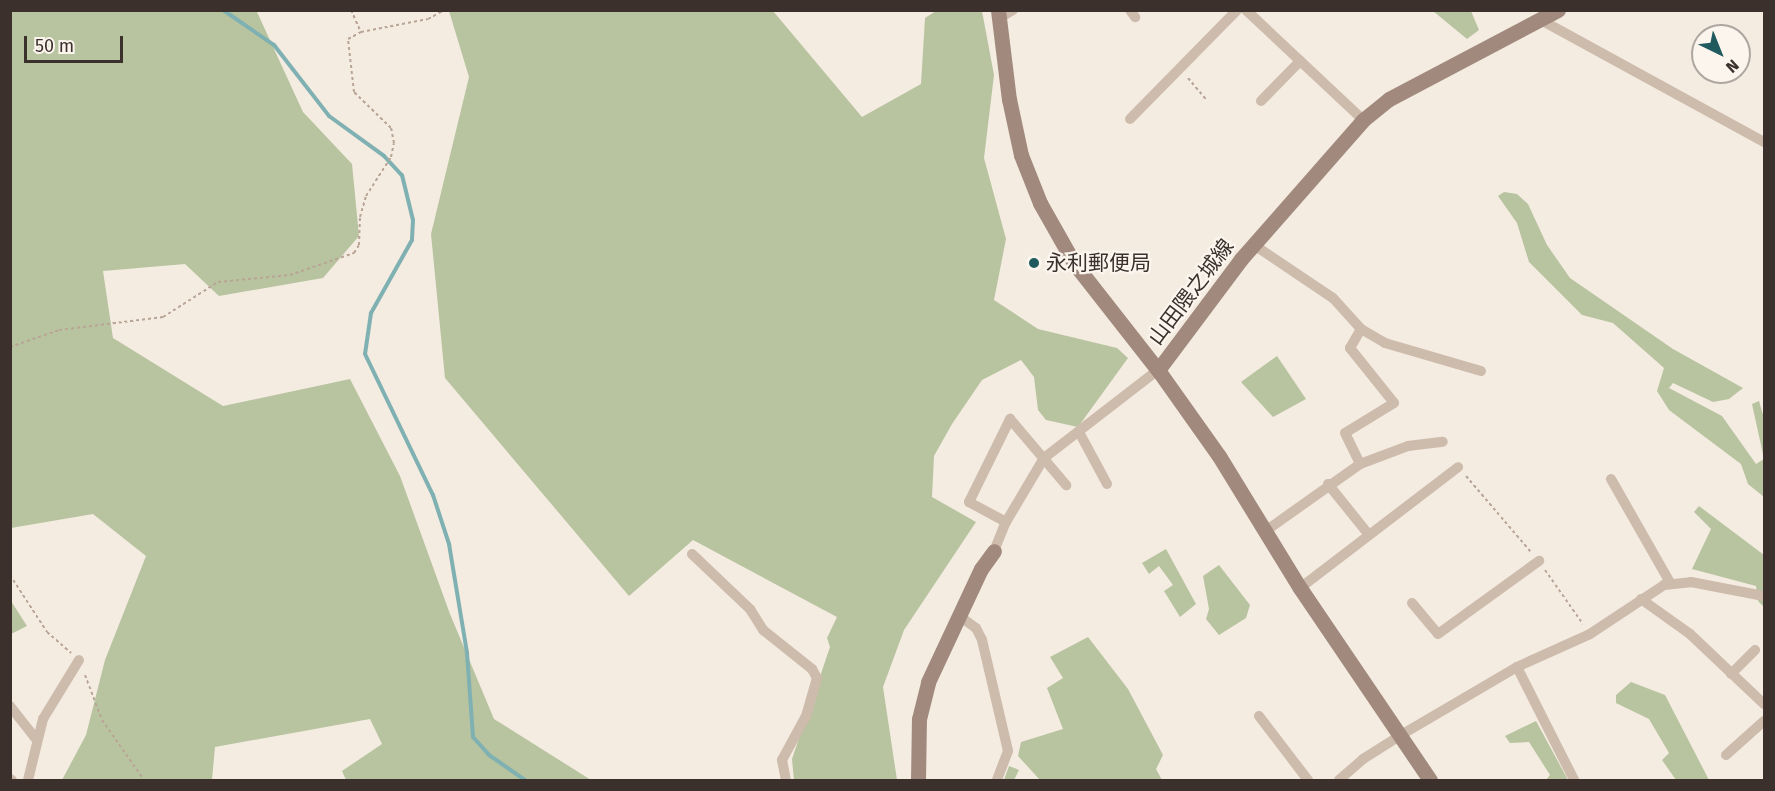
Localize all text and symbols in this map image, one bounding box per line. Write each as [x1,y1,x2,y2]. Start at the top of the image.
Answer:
scale bar [27,24,126,62]
north arrow [1691,24,1751,84]
text: 50 m [35,35,74,57]
text: N [1722,55,1743,77]
street label: 山田隈之城線 [1143,234,1239,350]
place label: 永利郵便局 [1046,250,1151,276]
marker: 永利郵便局 [1027,256,1041,270]

